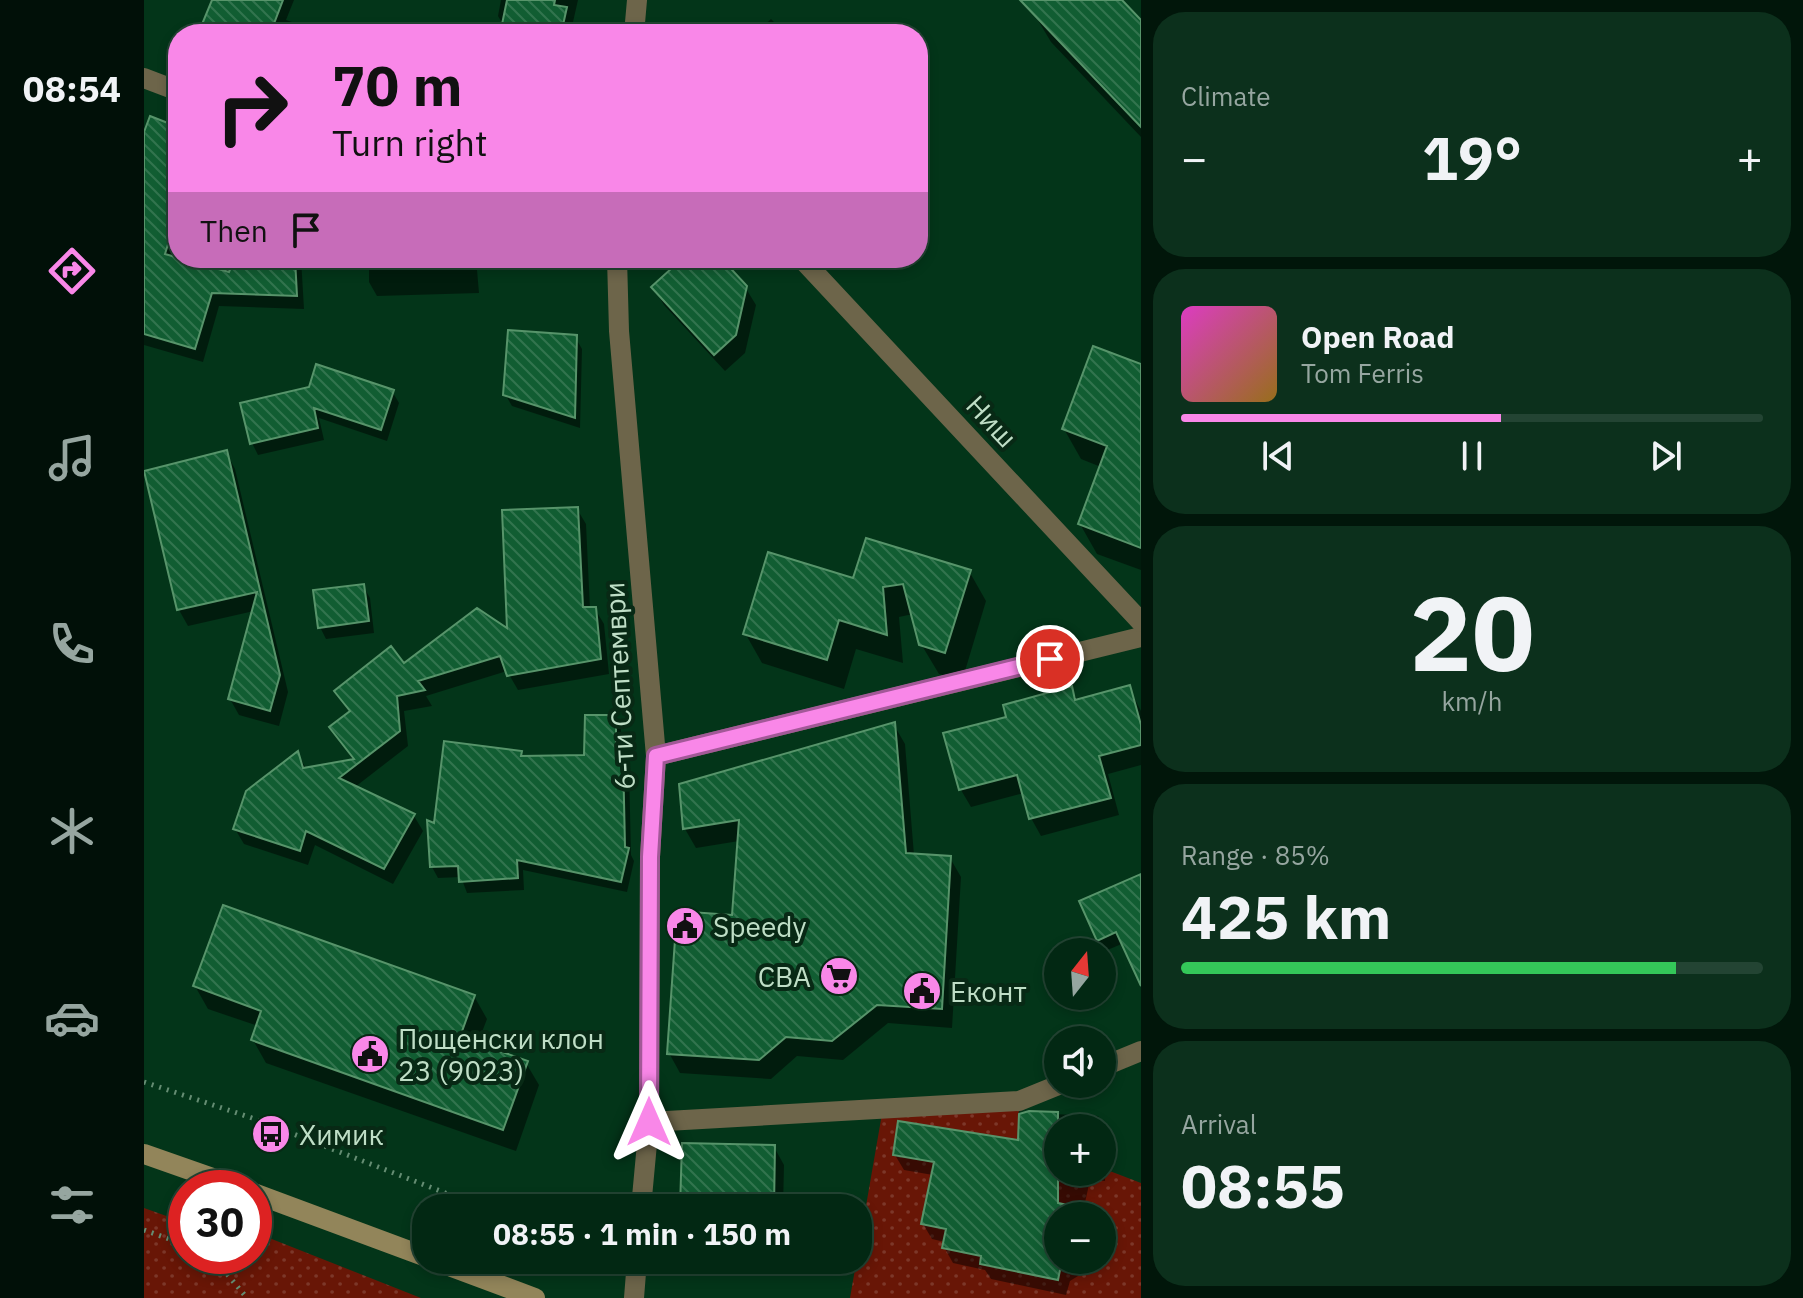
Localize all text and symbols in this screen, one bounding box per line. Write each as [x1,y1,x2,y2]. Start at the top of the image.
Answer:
text: 70 m [332,49,462,121]
icon: right [200,56,304,160]
text: 08:54 [23,65,121,112]
text: Climate [1181,79,1271,113]
text: 19° [1422,118,1522,197]
text: Turn right [332,119,488,166]
text: − [1181,129,1207,186]
text: + [1737,129,1763,186]
icon: arrive [284,208,328,252]
text: Then [200,211,268,250]
icon: directions [44,243,100,299]
text: Open Road [1301,317,1454,356]
text: Tom Ferris [1301,356,1424,390]
street label: Ниш [958,387,1026,455]
icon: music [44,430,100,486]
icon: previous [1256,434,1300,478]
icon: pause [1450,434,1494,478]
icon: next [1644,434,1688,478]
text: 20 [1410,564,1534,700]
street label: 6-ти Септември [595,581,643,791]
icon: phone [44,616,100,672]
pin [1016,625,1084,693]
icon: arrive [1028,637,1072,681]
text: km/h [1441,684,1503,718]
icon: climate [44,803,100,859]
text: Range · 85% [1181,838,1330,872]
text: 425 km [1181,877,1391,956]
public building icon: Speedy [664,905,706,947]
place label: Speedy [713,908,806,945]
north arrow [1044,938,1116,1010]
map controls [1044,938,1116,1274]
supermarket icon: CBA [818,955,860,997]
place label: CBA [758,958,811,995]
public building icon: Еконт [901,970,943,1012]
place label: Еконт [950,973,1027,1010]
icon: car [44,990,100,1046]
place label: Пощенски клон 23 (9023) [398,1020,604,1089]
button: sound [1044,1026,1116,1098]
public building icon: Пощенски клон 23 (9023) [349,1033,391,1075]
position arrow [607,1080,691,1164]
text: Arrival [1181,1107,1257,1141]
bus stop icon: Химик [250,1113,292,1155]
button: + [1044,1114,1116,1186]
place label: Химик [299,1116,384,1153]
text: 08:55 [1181,1146,1345,1225]
speed limit sign: 30 [168,1170,272,1274]
icon: filters [44,1177,100,1233]
button: − [1044,1202,1116,1274]
text: 08:55 · 1 min · 150 m [493,1214,791,1253]

